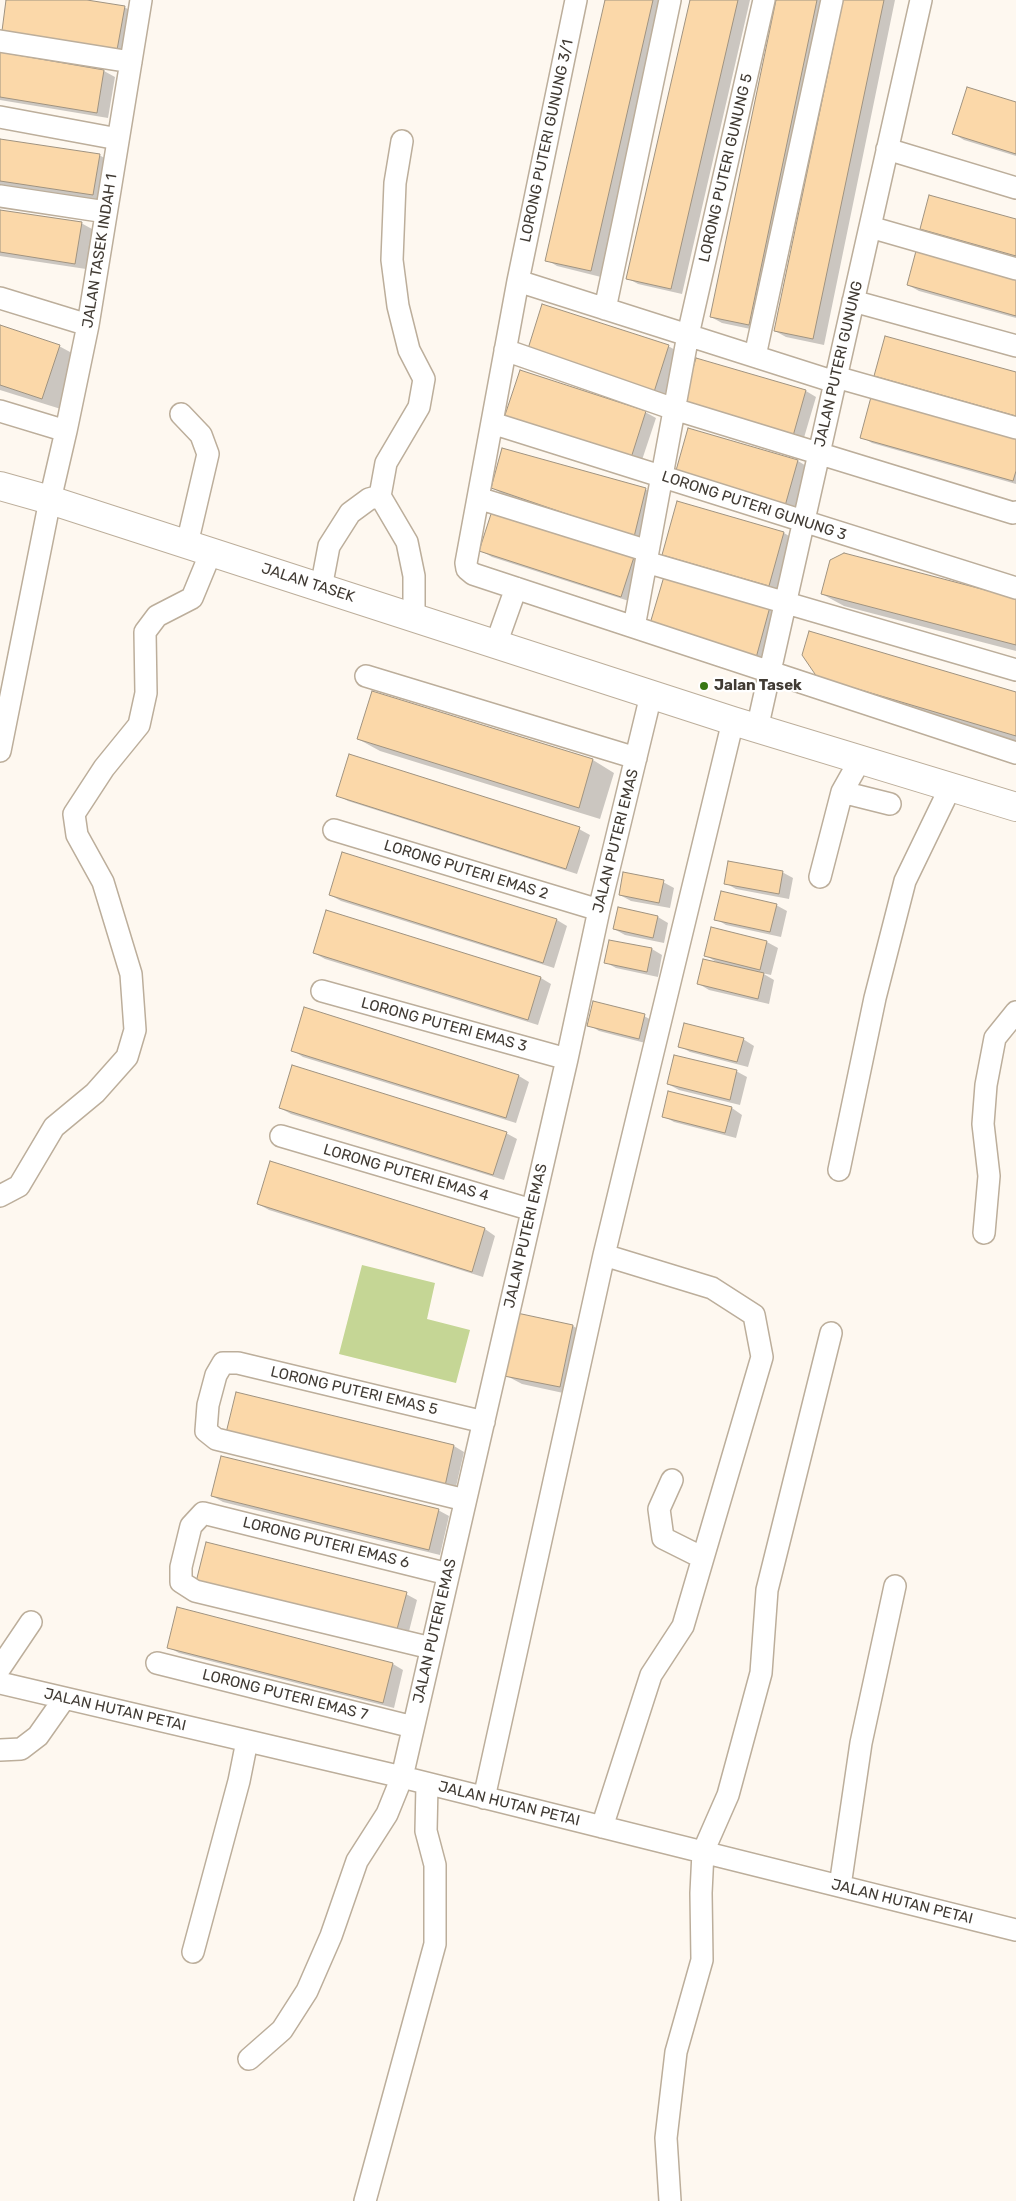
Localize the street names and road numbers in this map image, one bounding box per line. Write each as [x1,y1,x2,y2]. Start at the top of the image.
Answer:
street label: LORONG PUTERI GUNUNG 3/1 [517,38,577,244]
street label: LORONG PUTERI GUNUNG 5 [696,72,756,264]
street label: JALAN TASEK INDAH 1 [79,173,121,329]
street label: JALAN PUTERI GUNUNG [811,279,867,449]
street label: LORONG PUTERI GUNUNG 3 [659,468,849,544]
street label: JALAN TASEK [259,559,357,607]
street label: JALAN PUTERI EMAS [589,767,643,915]
street label: LORONG PUTERI EMAS 2 [382,836,550,904]
street label: LORONG PUTERI EMAS 3 [359,994,529,1056]
street label: LORONG PUTERI EMAS 4 [321,1141,491,1205]
street label: JALAN PUTERI EMAS [501,1162,551,1310]
street label: LORONG PUTERI EMAS 5 [269,1363,439,1419]
street label: LORONG PUTERI EMAS 6 [241,1514,411,1572]
street label: JALAN PUTERI EMAS [410,1557,460,1705]
street label: LORONG PUTERI EMAS 7 [200,1666,370,1724]
street label: JALAN HUTAN PETAI [42,1685,188,1735]
street label: JALAN HUTAN PETAI [436,1778,582,1830]
street label: JALAN HUTAN PETAI [829,1876,975,1928]

